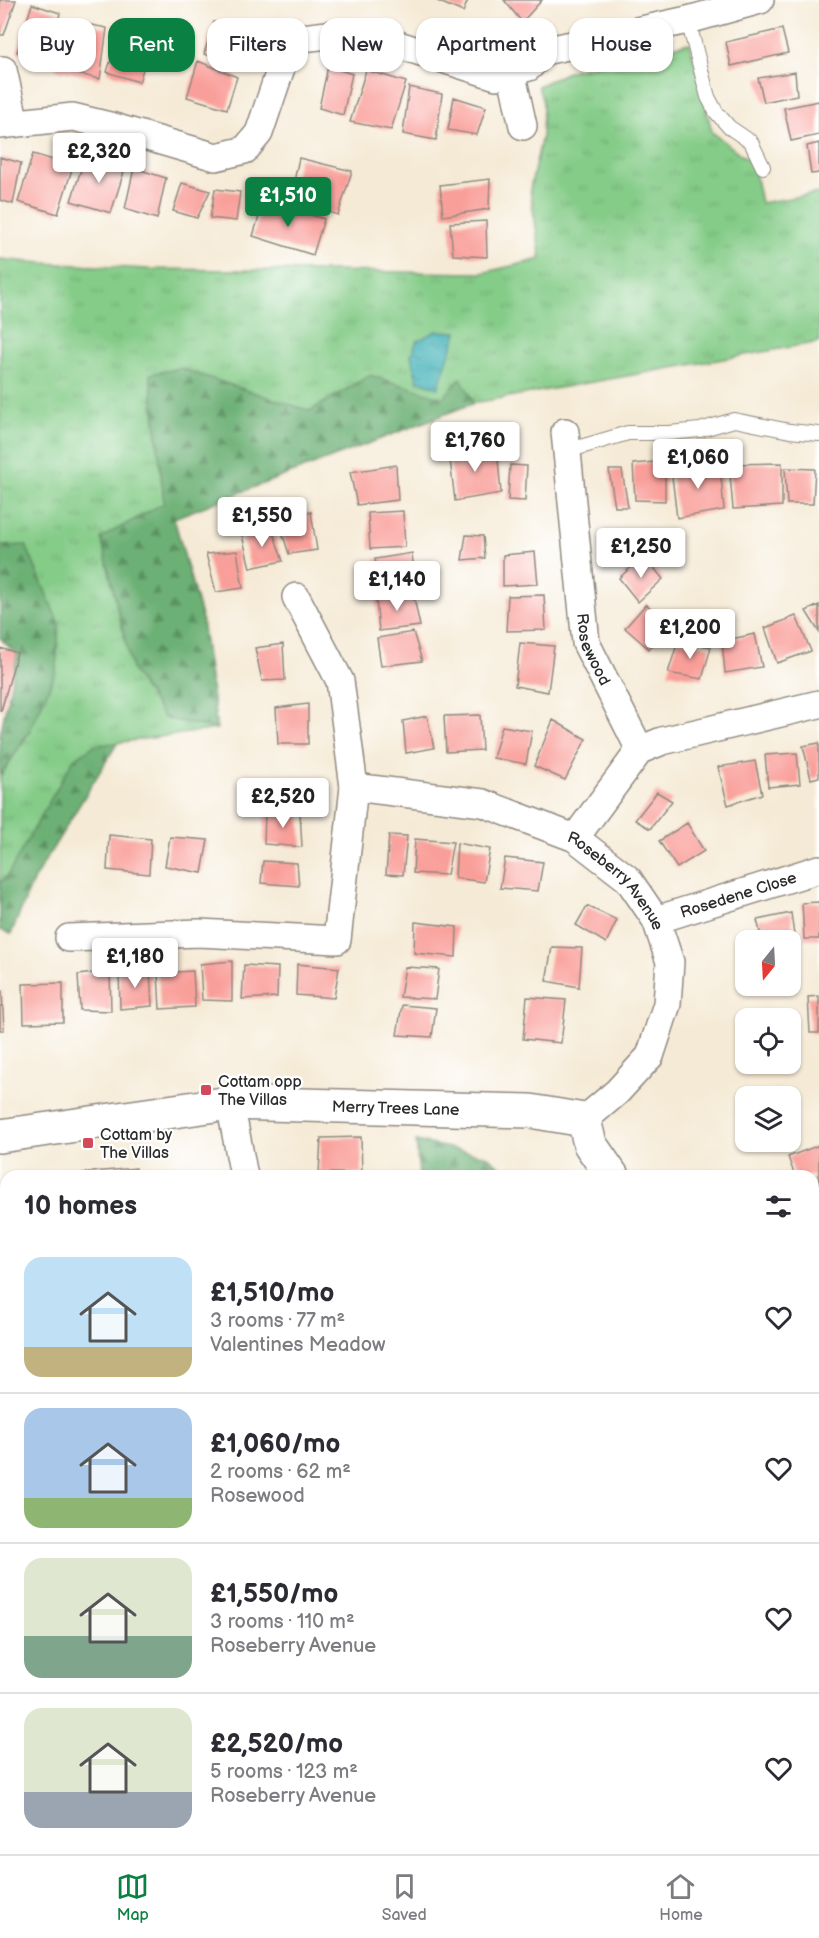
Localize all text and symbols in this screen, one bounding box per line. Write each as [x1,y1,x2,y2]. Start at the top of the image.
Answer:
chip: Buy [18,18,96,72]
chip: Rent [108,18,195,72]
chip: Filters [207,18,308,72]
chip: New [320,18,404,72]
chip: Apartment [416,18,557,72]
chip: House [569,18,673,72]
pin: £2,320 [50,133,148,184]
text: £2,320 [67,140,131,164]
pin: £1,510 [239,177,337,228]
text: £1,510 [259,184,317,208]
pin: £1,760 [426,422,524,473]
text: £1,760 [445,429,505,453]
pin: £1,060 [649,439,747,490]
text: £1,060 [667,446,729,470]
pin: £1,550 [213,497,311,548]
text: £1,550 [232,504,292,528]
pin: £1,250 [592,528,690,579]
text: £1,250 [610,535,672,559]
pin: £1,140 [348,561,446,612]
text: £1,140 [368,568,426,592]
pin: £1,200 [641,609,739,660]
street label: Rosewood [572,612,614,689]
text: £1,200 [659,616,721,640]
pin: £2,520 [234,778,332,829]
text: £2,520 [251,785,315,809]
street label: Roseberry Avenue [565,828,667,933]
street label: Rosedene Close [678,868,799,923]
north arrow [735,930,801,996]
map controls [735,930,801,1152]
pin: £1,180 [86,938,184,989]
text: £1,180 [106,945,164,969]
button: locate [735,1008,801,1074]
place label: Cottam opp The Villas [218,1073,302,1110]
marker: Cottam opp The Villas [199,1083,213,1097]
button: layers [735,1086,801,1152]
street label: Merry Trees Lane [332,1098,460,1120]
place label: Cottam by The Villas [100,1126,173,1163]
marker: Cottam by The Villas [81,1136,95,1150]
icon: filters [762,1190,795,1223]
text: 10 homes [24,1191,137,1222]
text: £1,510/mo [210,1278,334,1309]
icon: home [72,1281,144,1353]
icon: heart [762,1301,795,1334]
text: 3 rooms · 77 m² [210,1309,345,1333]
text: Valentines Meadow [210,1333,385,1357]
text: £1,060/mo [210,1429,340,1460]
icon: home [72,1432,144,1504]
icon: heart [762,1452,795,1485]
text: 2 rooms · 62 m² [210,1460,351,1484]
text: Rosewood [210,1484,305,1508]
text: £1,550/mo [210,1579,338,1610]
icon: home [72,1582,144,1654]
icon: heart [762,1602,795,1635]
text: 3 rooms · 110 m² [210,1610,355,1634]
text: Roseberry Avenue [210,1634,376,1658]
text: £2,520/mo [210,1729,343,1760]
icon: home [72,1732,144,1804]
icon: heart [762,1752,795,1785]
text: 5 rooms · 123 m² [210,1760,358,1784]
text: Roseberry Avenue [210,1784,376,1808]
tab: Map [116,1870,149,1925]
tab: Saved [382,1870,427,1925]
tab: Home [659,1870,703,1925]

